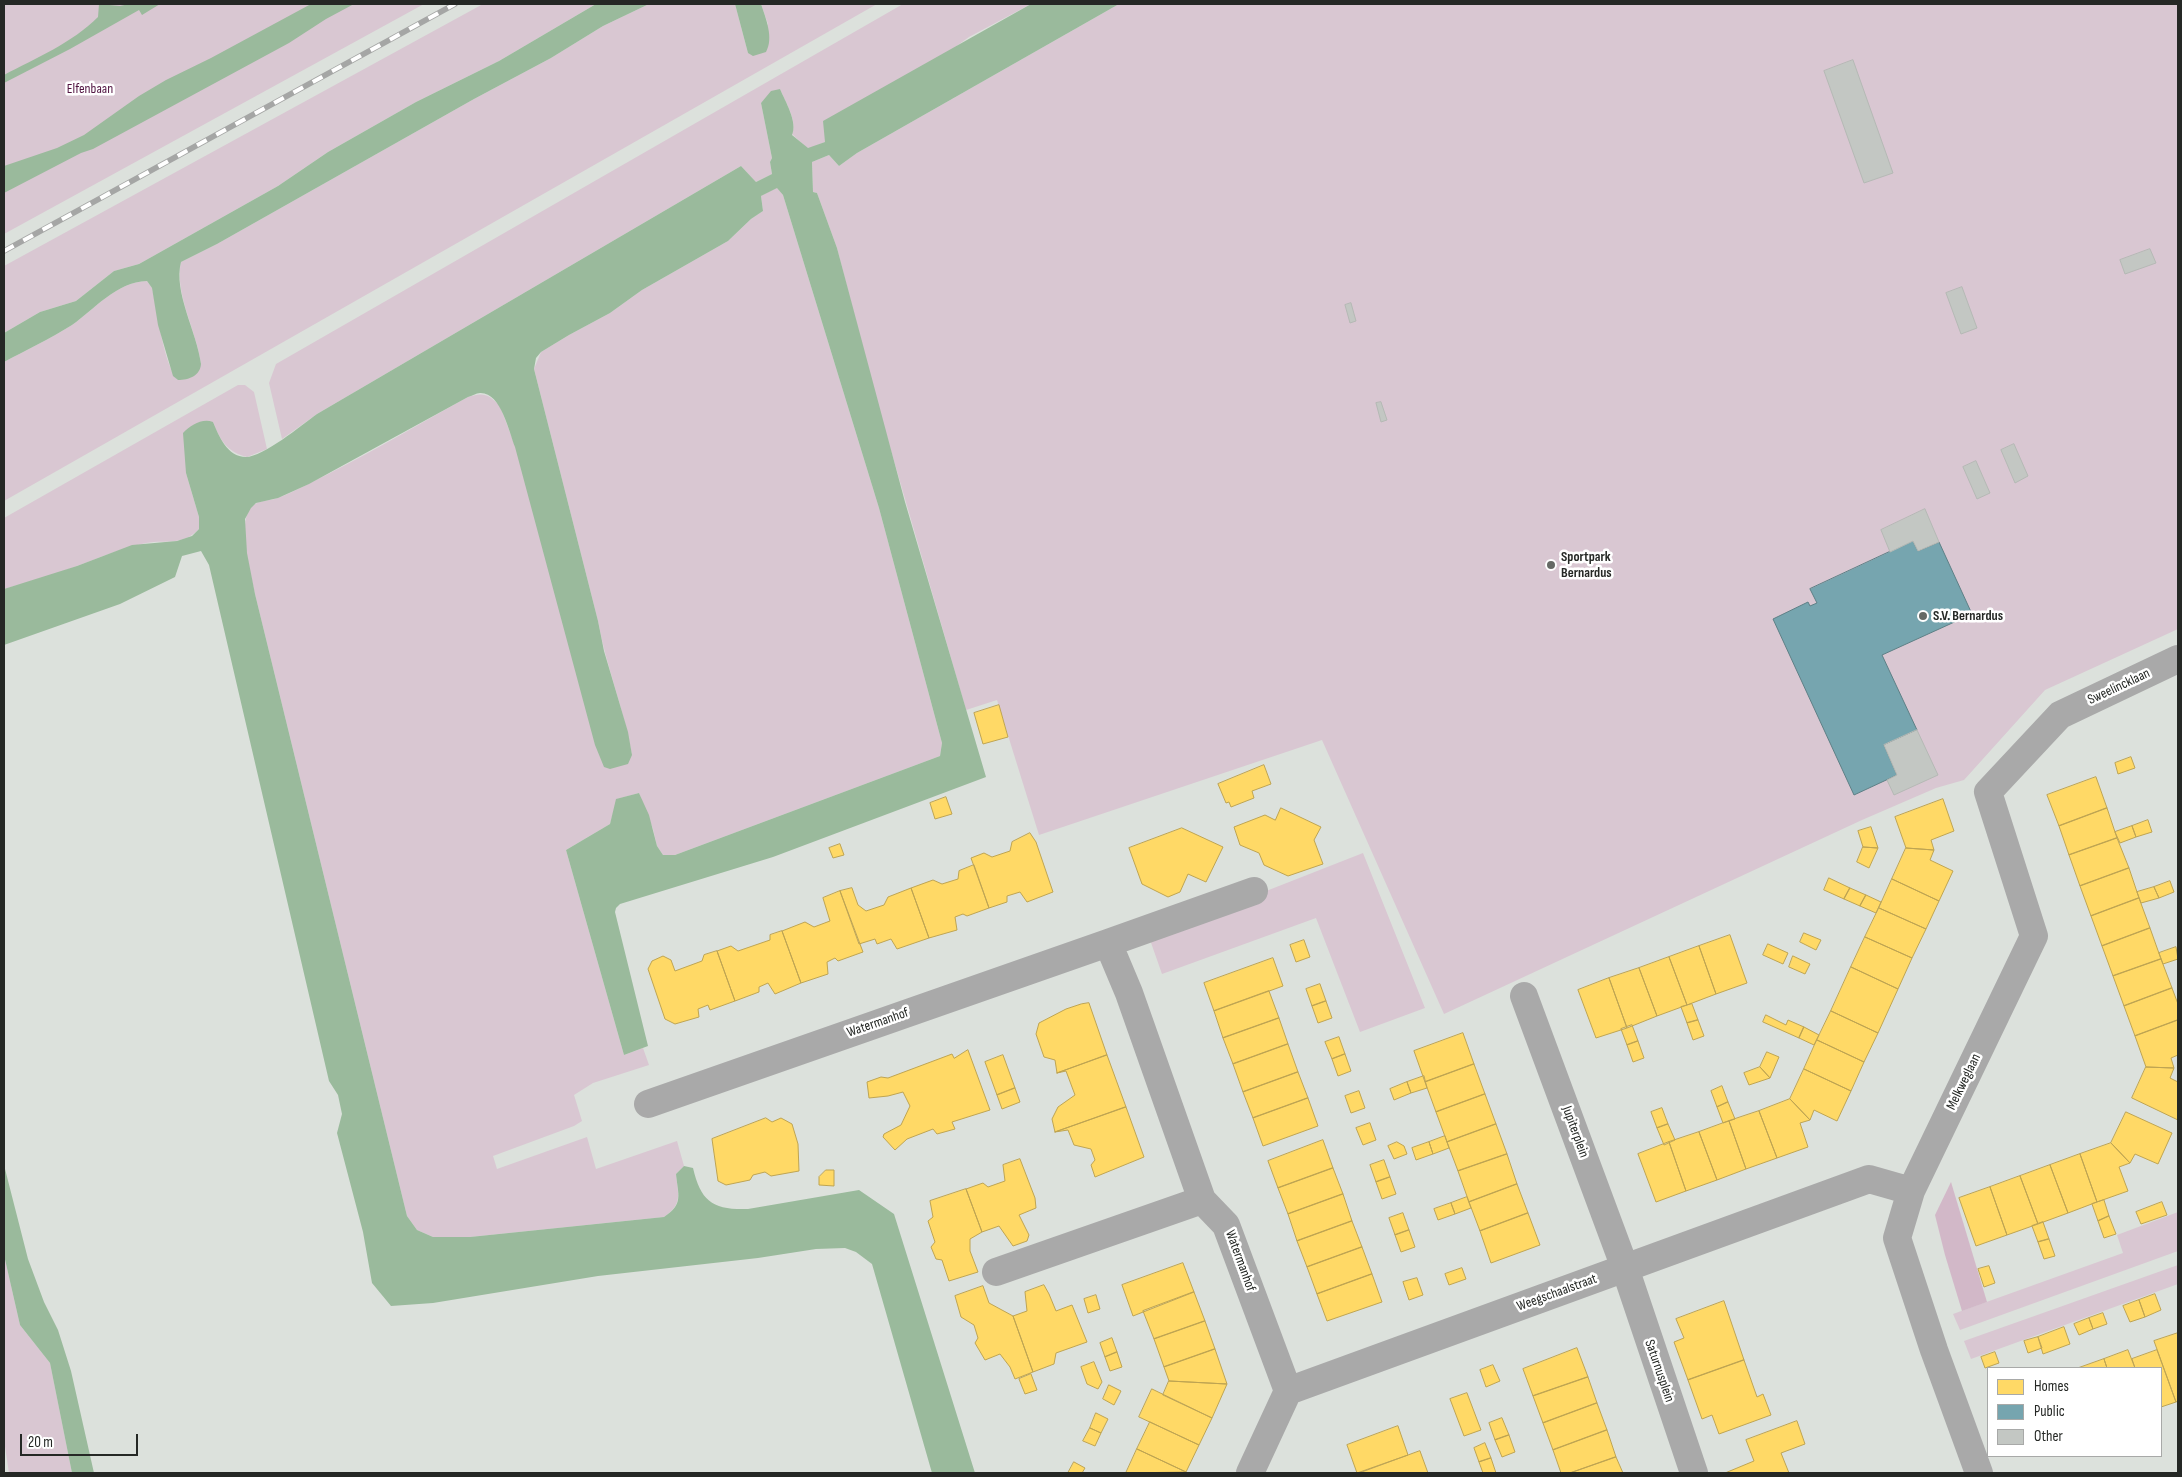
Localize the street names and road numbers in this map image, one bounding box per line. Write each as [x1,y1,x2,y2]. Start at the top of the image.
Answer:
street label: Sweelincklaan [2085,665,2153,709]
street label: Watermanhof [845,1005,911,1041]
street label: Melkweglaan [1943,1051,1985,1113]
street label: Jupiterplein [1558,1104,1592,1160]
street label: Watermanhof [1221,1228,1259,1294]
street label: Weegschaalstraat [1515,1271,1599,1315]
street label: Saturnusplein [1640,1338,1678,1404]

